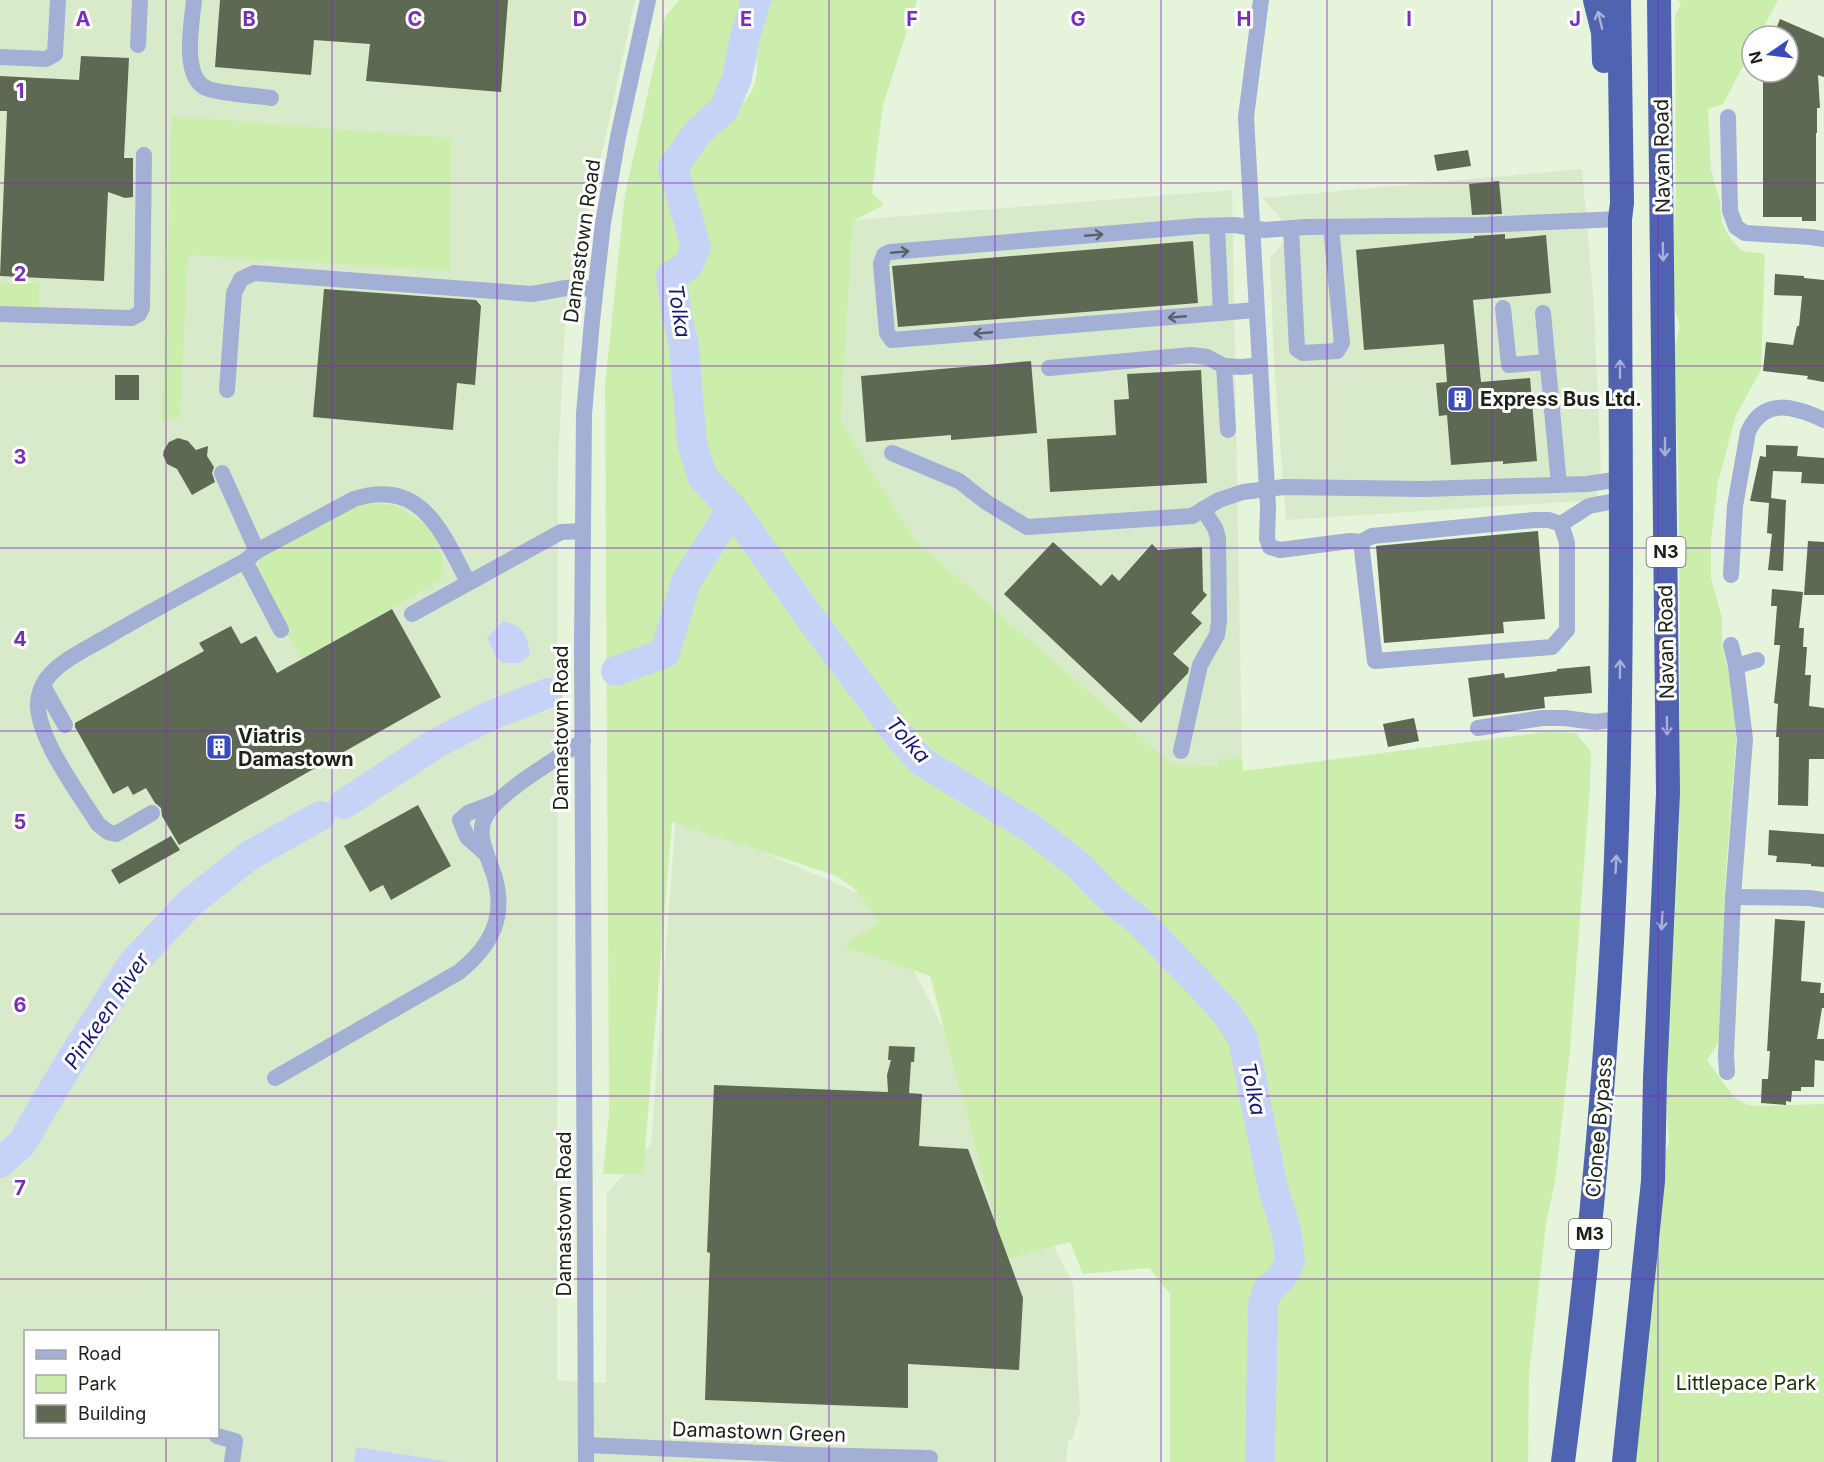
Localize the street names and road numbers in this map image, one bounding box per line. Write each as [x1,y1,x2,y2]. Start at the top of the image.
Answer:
street label: Navan Road [1649,99,1675,213]
street label: Damastown Road [559,158,605,324]
road number: N3 [1646,537,1686,567]
street label: Navan Road [1653,585,1679,699]
street label: Damastown Road [549,646,573,811]
street label: Clonee Bypass [1581,1056,1617,1198]
street label: Damastown Road [552,1132,576,1297]
road number: M3 [1569,1219,1611,1249]
street label: Damastown Green [672,1417,846,1447]

